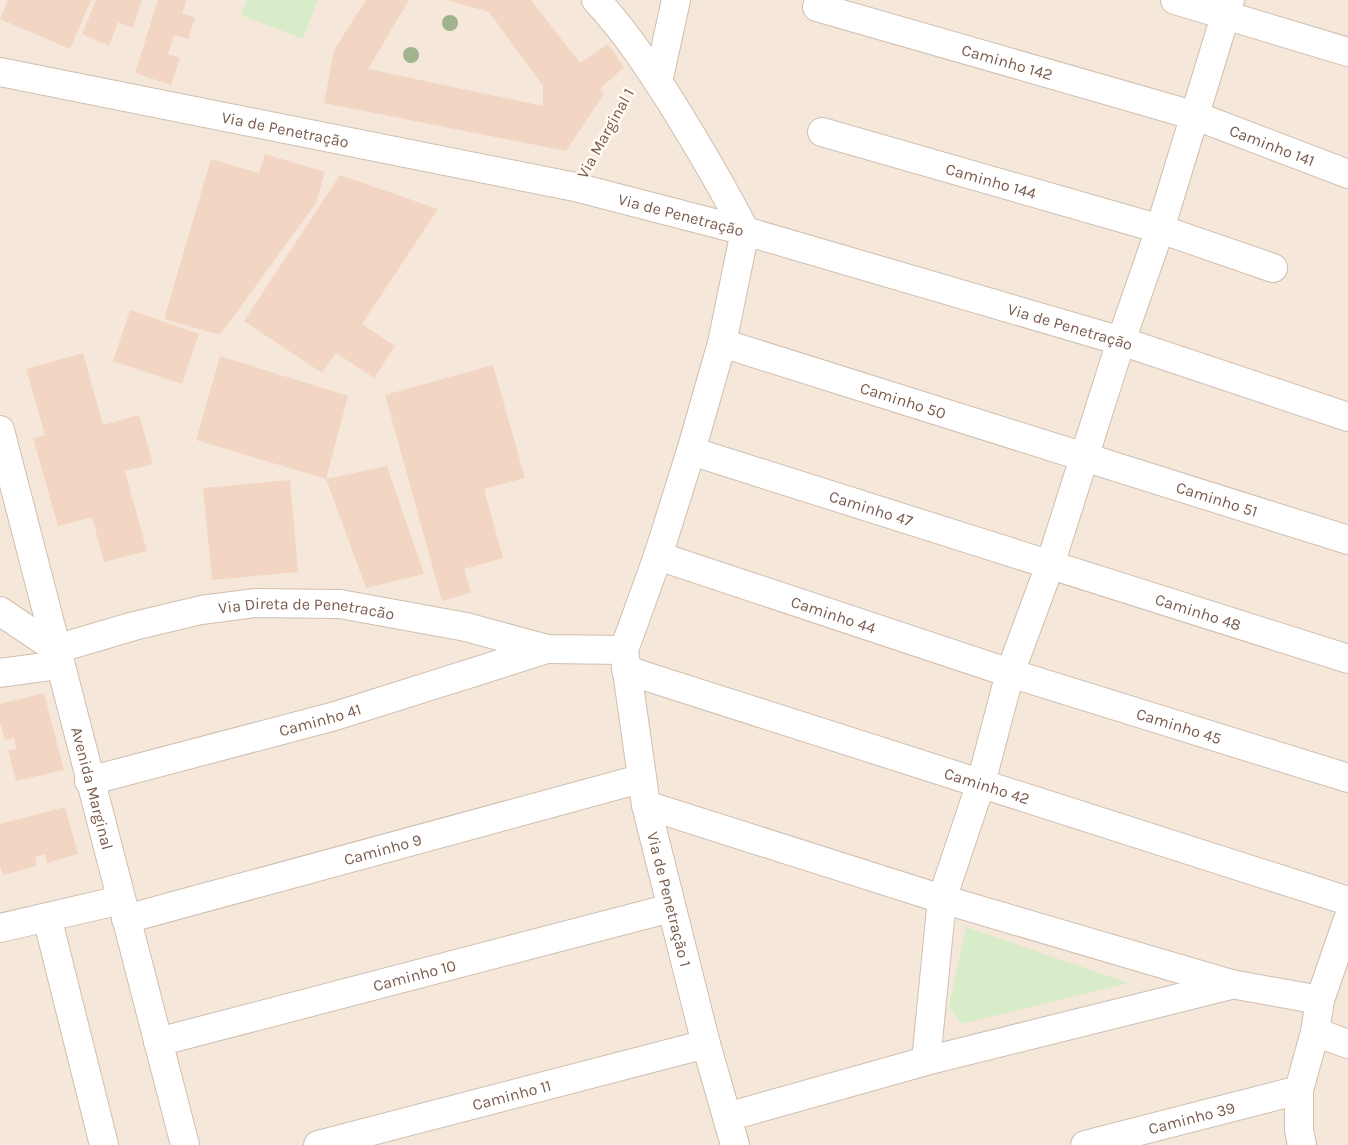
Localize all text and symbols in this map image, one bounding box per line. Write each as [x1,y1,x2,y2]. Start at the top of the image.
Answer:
street label: Caminho 142 [959,40,1055,84]
street label: Via Marginal 1 [573,85,638,182]
street label: Via de Penetração [220,108,351,152]
street label: Caminho 141 [1227,121,1317,170]
street label: Caminho 144 [944,159,1039,203]
street label: Via de Penetração [616,190,746,240]
street label: Via de Penetração [1005,299,1135,354]
street label: Caminho 50 [858,378,948,423]
street label: Caminho 51 [1174,478,1260,521]
street label: Caminho 47 [827,486,916,531]
street label: Caminho 48 [1153,590,1243,635]
street label: Caminho 44 [789,592,878,638]
street label: Via Direta de Penetracão [217,594,396,624]
street label: Caminho 41 [277,699,364,740]
street label: Caminho 45 [1134,704,1224,748]
street label: Avenida Marginal [67,725,117,852]
street label: Caminho 42 [942,763,1032,808]
street label: Caminho 9 [342,830,424,869]
street label: Via de Penetração 1 [643,830,695,969]
street label: Caminho 10 [371,956,458,995]
street label: Caminho 11 [470,1076,553,1114]
street label: Caminho 39 [1146,1098,1237,1138]

